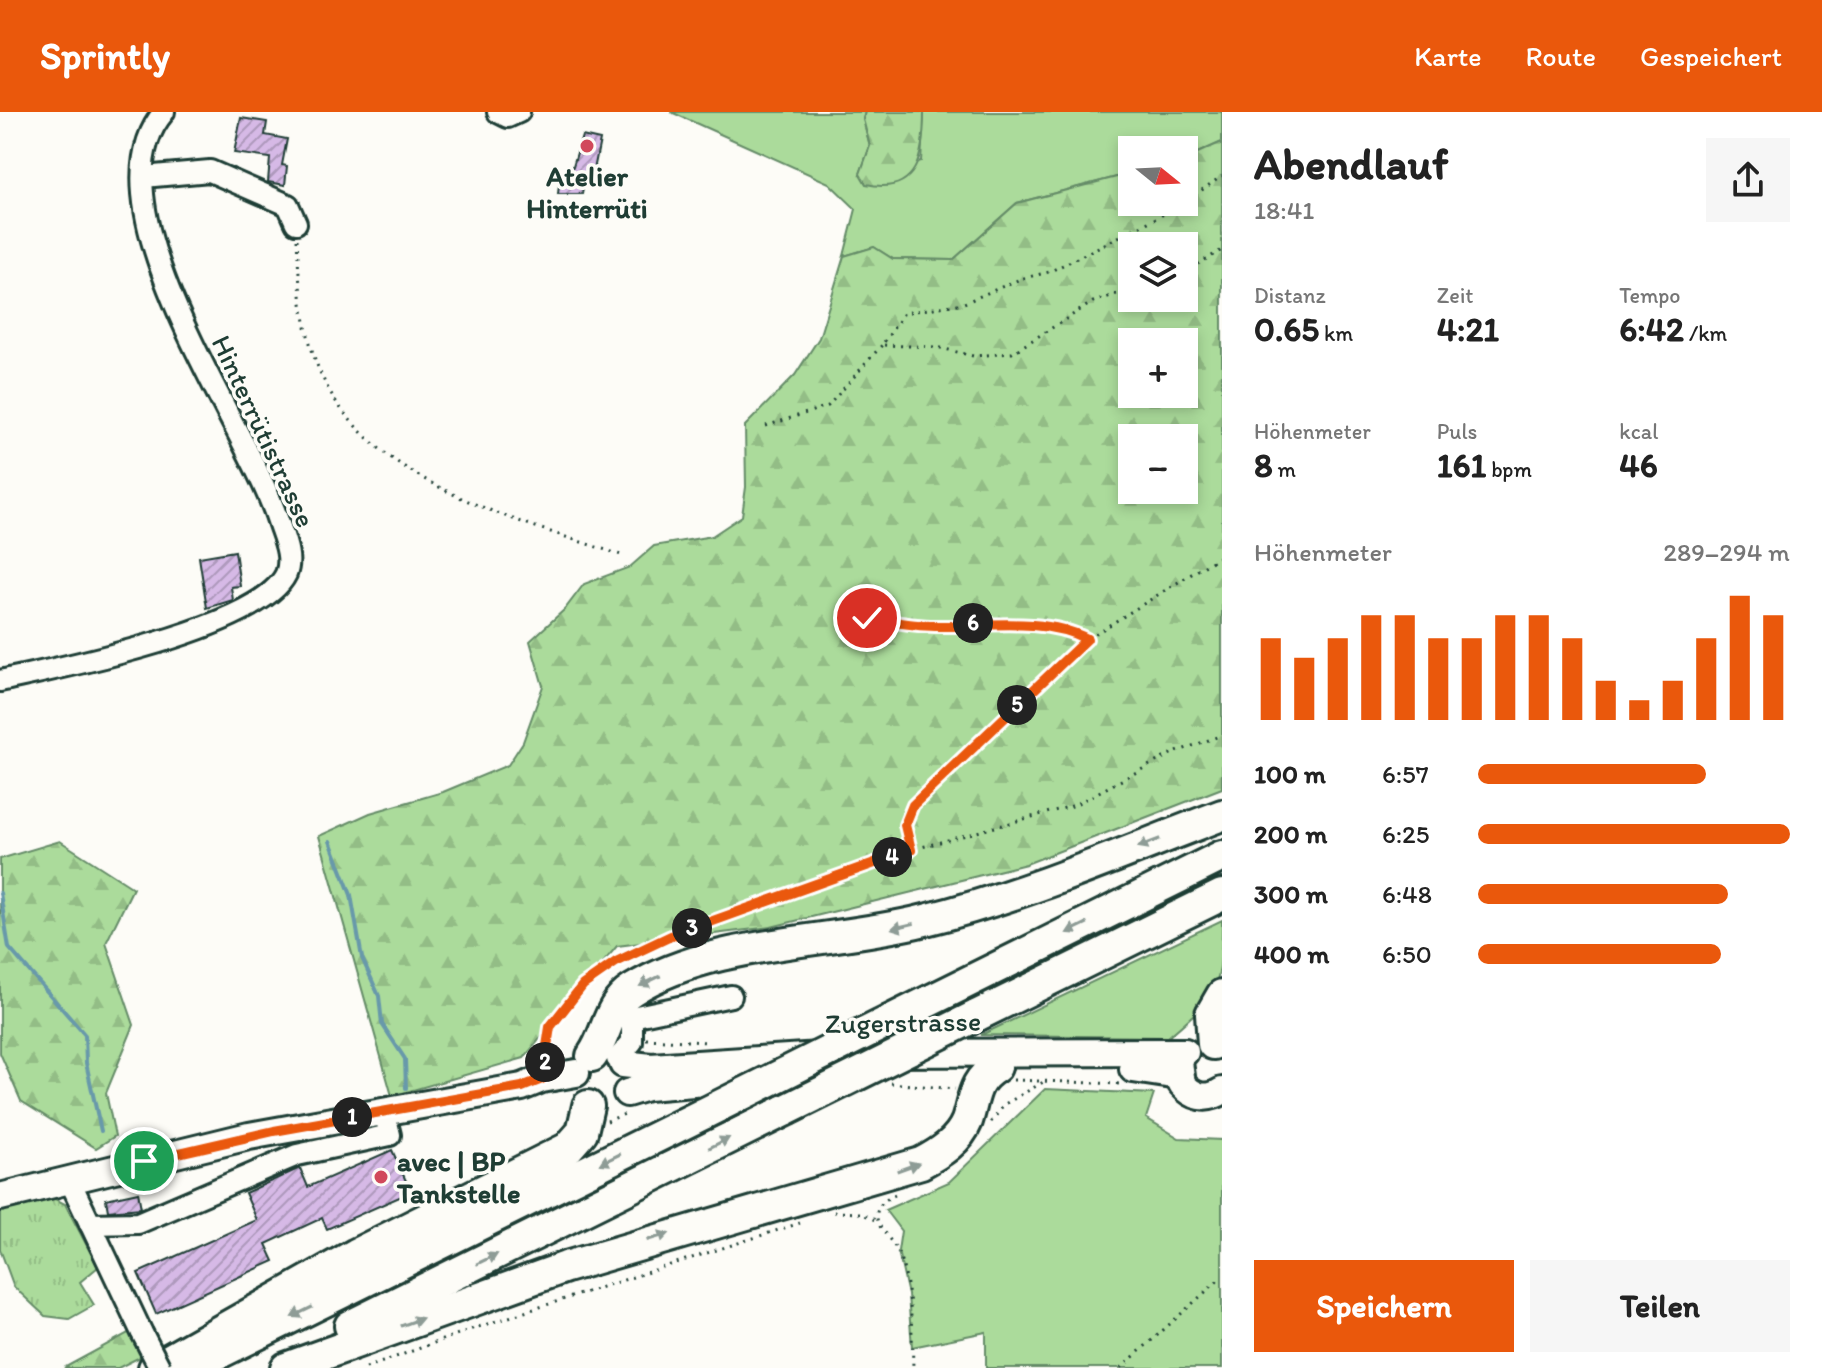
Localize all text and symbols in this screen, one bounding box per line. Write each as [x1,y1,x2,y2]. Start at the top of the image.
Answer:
text: Sprintly [40,33,170,79]
text: Karte [1414,39,1482,73]
text: Route [1526,39,1596,73]
text: Gespeichert [1640,39,1782,73]
north arrow [1118,136,1198,216]
map controls [1118,136,1198,504]
marker: Atelier Hinterrüti [578,137,596,155]
text: Abendlauf [1254,137,1449,190]
button: share [1706,138,1790,222]
place label: Atelier Hinterrüti [526,159,648,225]
text: 18:41 [1254,194,1314,226]
button: layers [1118,232,1198,312]
text: Distanz [1254,282,1326,309]
text: Zeit [1437,282,1474,309]
text: Tempo [1619,282,1681,309]
text: 0.65 [1254,309,1319,350]
text: 4:21 [1437,309,1499,350]
text: 6:42 [1619,309,1684,350]
text: km [1319,320,1353,347]
text: /km [1684,320,1727,347]
button: + [1118,328,1198,408]
street label: Hinterrütistrasse [205,330,323,532]
text: Höhenmeter [1254,418,1371,445]
text: Puls [1437,418,1477,445]
text: kcal [1619,418,1658,445]
button: − [1118,424,1198,504]
text: 8 [1254,445,1273,486]
text: 161 [1437,445,1486,486]
text: 46 [1619,445,1658,486]
text: m [1273,456,1296,483]
text: bpm [1486,456,1532,483]
text: Höhenmeter [1254,536,1392,568]
text: 289–294 m [1663,536,1790,568]
pin [833,584,901,652]
icon: check [845,596,889,640]
pin: 6 [953,603,993,643]
text: 6 [967,609,979,636]
pin: 5 [997,685,1037,725]
text: 5 [1011,691,1023,718]
text: 100 m [1254,758,1326,790]
text: 6:57 [1382,758,1429,790]
text: 200 m [1254,818,1327,850]
text: 6:25 [1382,818,1429,850]
pin: 4 [872,837,912,877]
one-way arrow [1137,837,1161,850]
text: 4 [885,843,899,870]
text: 300 m [1254,878,1328,910]
text: 6:48 [1382,878,1432,910]
pin: 3 [672,908,712,948]
text: 3 [686,914,698,941]
one-way arrow [890,920,915,932]
one-way arrow [1065,921,1088,935]
text: 400 m [1254,938,1329,970]
text: 6:50 [1382,938,1432,970]
one-way arrow [639,974,662,988]
street label: Zugerstrasse [825,1004,981,1040]
pin: 2 [525,1042,565,1082]
text: 2 [539,1048,551,1075]
pin: 1 [332,1097,372,1137]
text: 1 [347,1103,357,1130]
pin [110,1127,178,1195]
one-way arrow [708,1136,731,1150]
icon: arrive [122,1139,166,1183]
place label: avec | BP Tankstelle [396,1144,520,1210]
one-way arrow [599,1153,622,1166]
one-way arrow [896,1160,920,1172]
marker: avec | BP Tankstelle [372,1168,390,1186]
one-way arrow [646,1231,670,1243]
one-way arrow [475,1252,498,1266]
button: Speichern [1254,1260,1514,1352]
button: Teilen [1530,1260,1790,1352]
one-way arrow [290,1305,314,1319]
one-way arrow [400,1315,424,1327]

